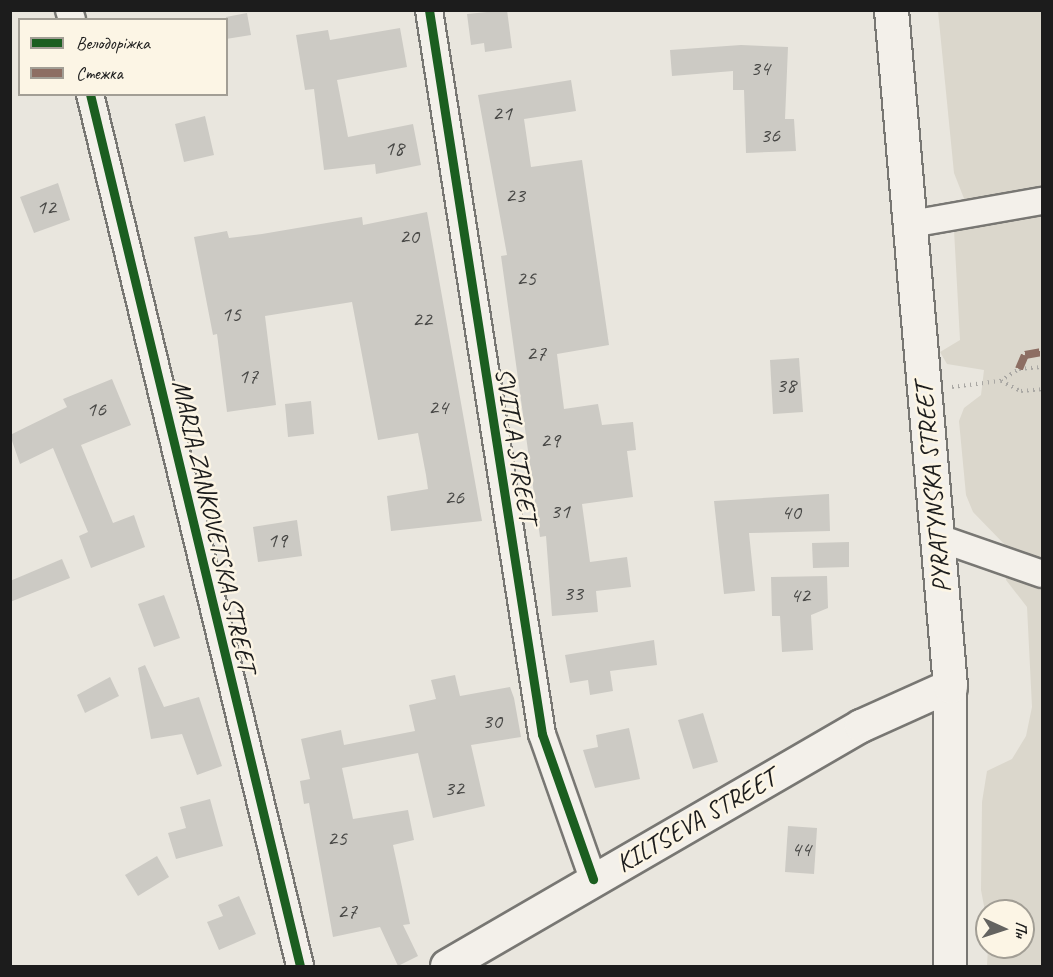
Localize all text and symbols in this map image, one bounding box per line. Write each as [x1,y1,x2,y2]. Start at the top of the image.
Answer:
legend [18,18,228,96]
text: Велодоріжка [76,32,150,54]
house number: 34 [750,56,770,82]
text: Стежка [76,62,123,84]
house number: 21 [492,101,512,127]
house number: 36 [760,123,780,149]
house number: 18 [384,136,404,162]
house number: 23 [505,183,525,209]
house number: 12 [36,195,56,221]
house number: 20 [399,224,419,250]
house number: 25 [516,266,536,292]
house number: 15 [221,302,241,328]
house number: 22 [412,307,432,333]
house number: 27 [526,341,546,367]
house number: 17 [238,364,258,390]
street label: SVITLA STREET [488,366,544,524]
house number: 38 [776,373,796,399]
street label: MARIA ZANKOVETSKA STREET [165,377,263,675]
street label: PYRATYNSKA STREET [908,382,958,594]
house number: 24 [428,395,448,421]
house number: 16 [86,397,106,423]
house number: 29 [540,428,560,454]
house number: 26 [444,485,464,511]
house number: 31 [550,499,570,525]
house number: 40 [781,500,801,526]
house number: 19 [267,528,287,554]
house number: 33 [563,581,583,607]
house number: 42 [790,583,810,609]
house number: 30 [482,709,502,735]
street label: KILTSEVA STREET [611,763,781,879]
house number: 32 [444,776,464,802]
house number: 25 [327,826,347,852]
house number: 44 [791,837,811,863]
house number: 27 [337,899,357,925]
north arrow [975,899,1035,959]
text: Пн [1011,921,1031,939]

